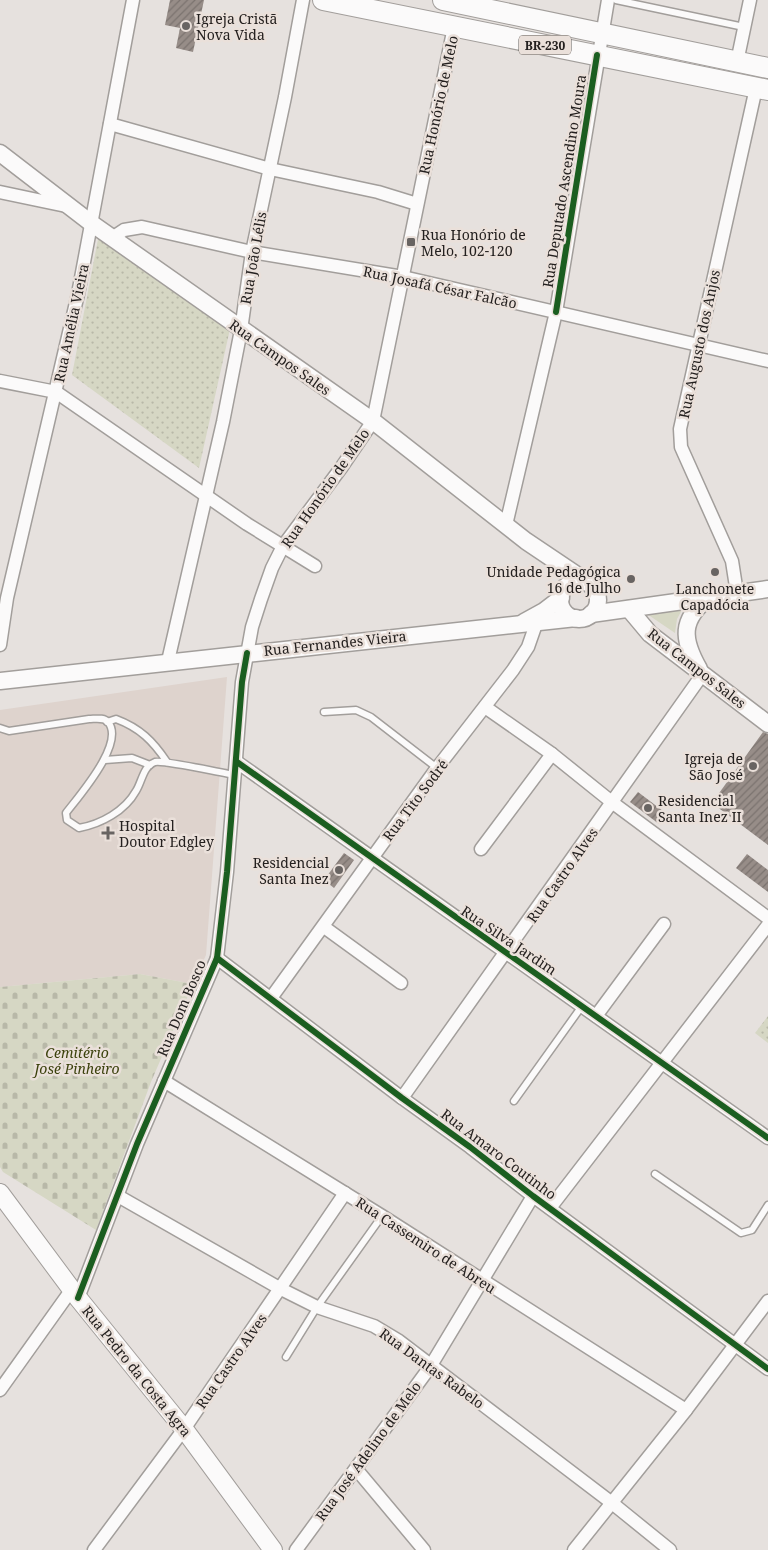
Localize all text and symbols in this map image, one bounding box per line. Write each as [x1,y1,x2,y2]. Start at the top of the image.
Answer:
place label: Igreja Cristã Nova Vida [196,9,277,44]
marker: Igreja Cristã Nova Vida [180,20,192,32]
street label: Rua Honório de Melo [414,34,462,176]
road number: BR-230 [519,36,571,54]
street label: Rua Deputado Ascendino Moura [538,73,590,289]
street label: Rua João Lélis [236,210,270,306]
place label: Rua Honório de Melo, 102-120 [421,225,526,260]
marker: Rua Honório de Melo, 102-120 [405,236,417,248]
street label: Rua Josafá César Falcão [361,261,519,313]
street label: Rua Amélia Vieira [49,262,93,384]
street label: Rua Augusto dos Anjos [674,268,724,420]
street label: Rua Campos Sales [226,315,334,399]
street label: Rua Honório de Melo [277,425,373,551]
place label: Unidade Pedagógica 16 de Julho [486,562,621,597]
marker: Lanchonete Capadócia [709,566,721,578]
marker: Unidade Pedagógica 16 de Julho [625,573,637,585]
place label: Lanchonete Capadócia [676,579,754,614]
street label: Rua Campos Sales [644,624,750,712]
street label: Rua Fernandes Vieira [263,626,407,660]
place label: Igreja de São José [684,749,743,784]
street label: Rua Tito Sodré [378,755,452,845]
marker: Igreja de São José [747,760,759,772]
place label: Residencial Santa Inez II [658,791,742,826]
marker: Residencial Santa Inez II [642,802,654,814]
place label: Hospital Doutor Edgley [119,816,214,851]
street label: Rua Castro Alves [522,824,602,926]
marker: Hospital Doutor Edgley [101,826,115,840]
place label: Residencial Santa Inez [253,853,330,888]
marker: Residencial Santa Inez [333,864,345,876]
street label: Rua Silva Jardim [457,901,561,979]
street label: Rua Dom Bosco [152,957,210,1059]
park label: Cemitério José Pinheiro [31,1043,120,1078]
street label: Rua Amaro Coutinho [437,1104,561,1204]
street label: Rua Cassemiro de Abreu [352,1193,500,1298]
street label: Rua Pedro da Costa Agra [78,1302,196,1441]
street label: Rua Castro Alves [191,1310,271,1412]
street label: Rua Dantas Rabelo [376,1324,488,1412]
street label: Rua José Adelino de Melo [311,1377,425,1525]

